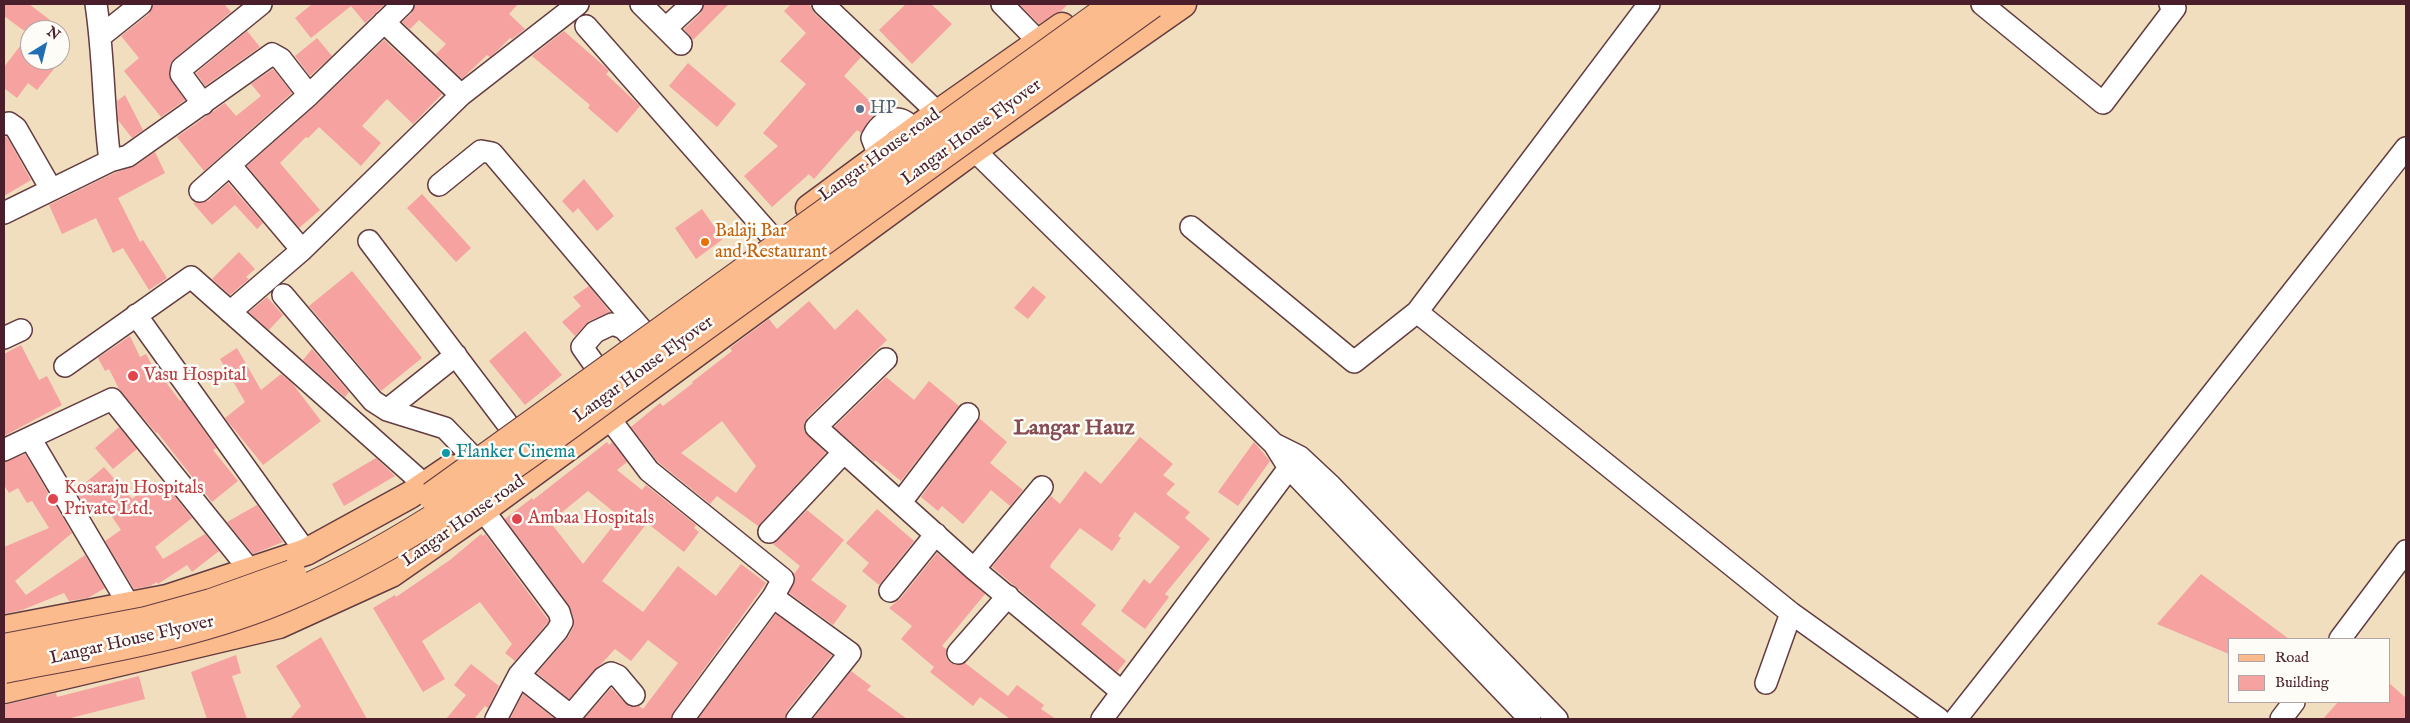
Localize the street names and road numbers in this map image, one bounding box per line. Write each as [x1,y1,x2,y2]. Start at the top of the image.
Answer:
street label: Langar House Flyover [898,75,1046,191]
street label: Langar House road [815,105,945,207]
street label: Langar House Flyover [570,312,718,428]
street label: Langar House road [399,472,529,572]
street label: Langar House Flyover [48,612,216,670]

